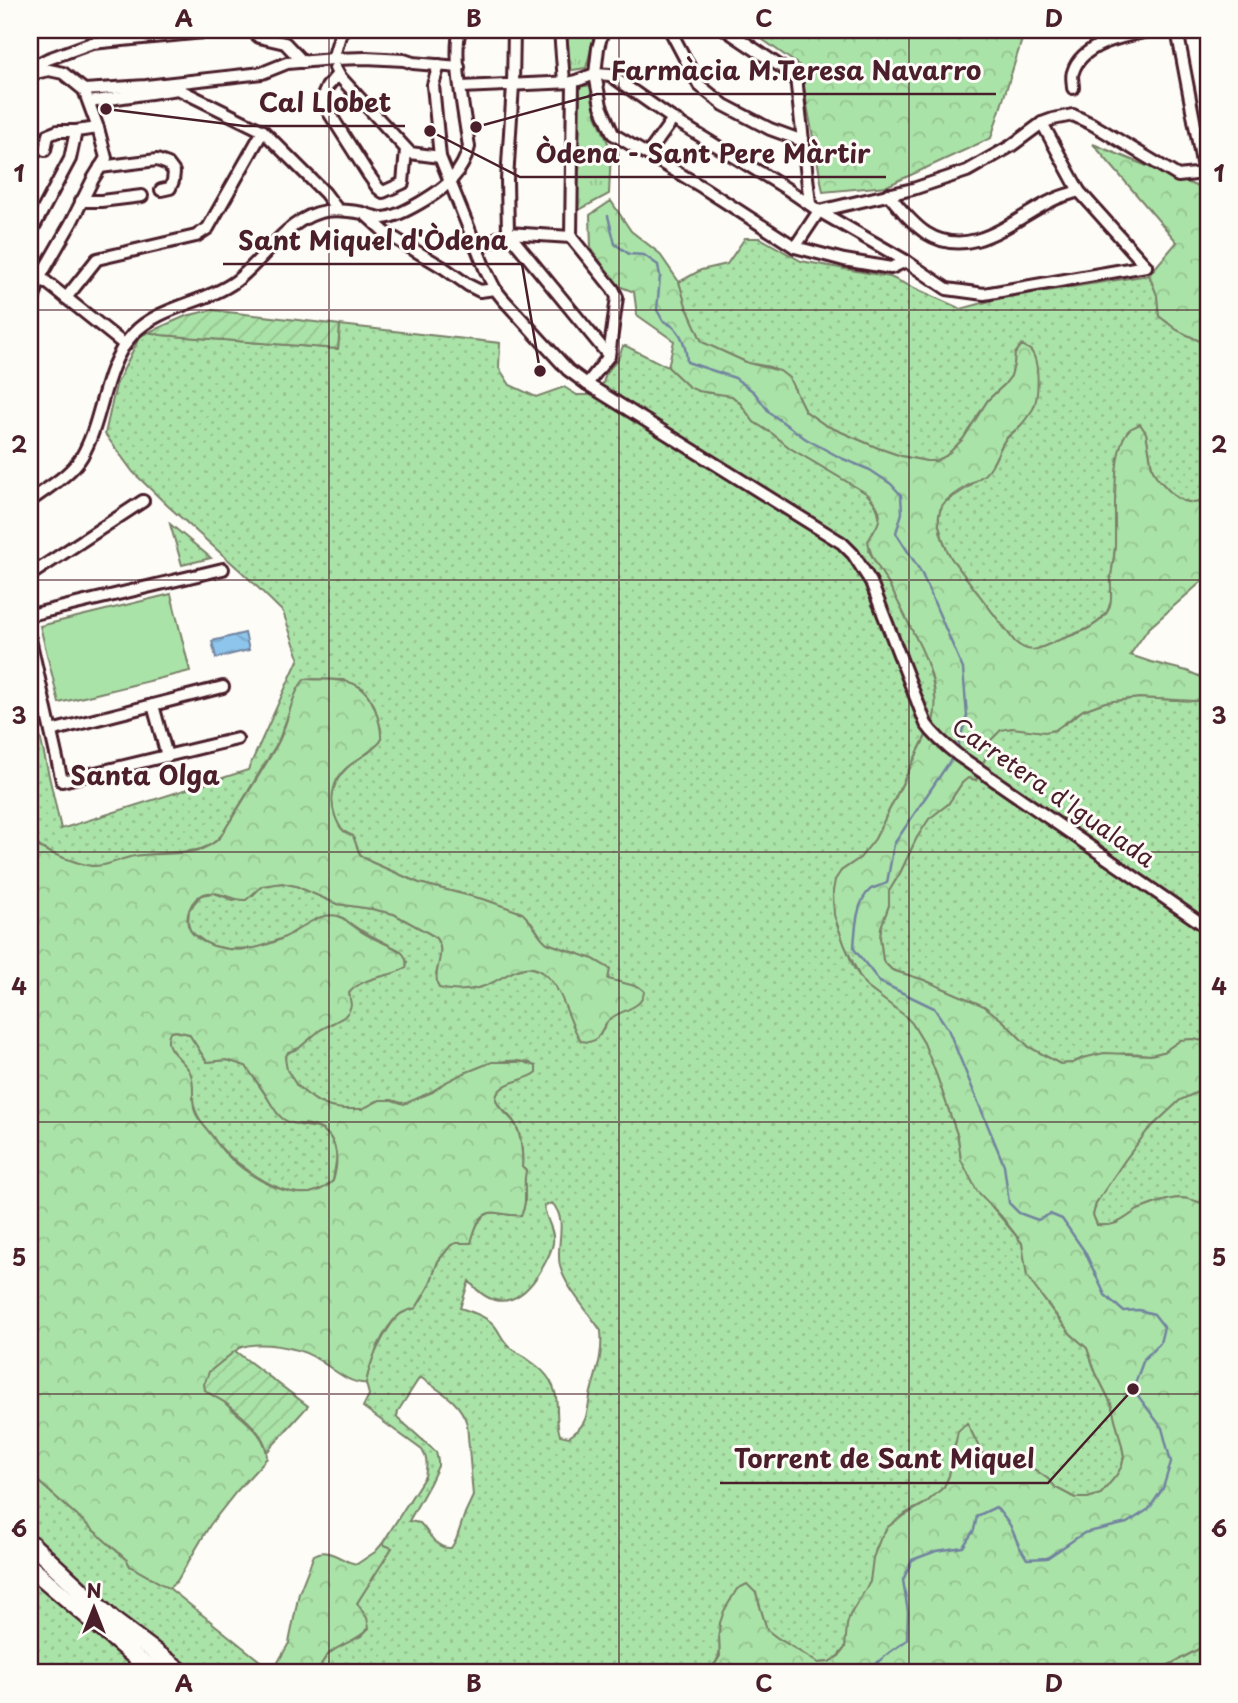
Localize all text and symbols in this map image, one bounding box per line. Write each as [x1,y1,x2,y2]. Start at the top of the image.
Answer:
text: A [175,0,193,35]
text: B [466,0,482,35]
text: C [755,0,773,35]
text: D [1045,0,1063,35]
callout: Farmàcia M.Teresa Navarro [597,47,996,94]
text: Farmàcia M.Teresa Navarro [611,50,981,89]
callout: Cal Llobet [244,79,405,126]
text: Cal Llobet [259,82,391,121]
callout: Òdena - Sant Pere Màrtir [520,130,886,177]
text: Òdena - Sant Pere Màrtir [535,133,871,172]
text: 1 [14,155,25,190]
text: 1 [1214,155,1225,190]
callout: Sant Miquel d'Òdena [223,217,522,264]
text: Sant Miquel d'Òdena [238,220,508,259]
text: 2 [11,426,27,461]
text: 2 [1211,426,1227,461]
text: 3 [11,697,27,732]
text: 3 [1211,697,1227,732]
street label: Carretera d'Igualada [945,708,1163,875]
district label: Santa Olga [70,755,220,794]
text: 4 [11,968,27,1003]
text: 4 [1211,968,1227,1003]
text: 5 [12,1239,26,1274]
text: 5 [1212,1239,1226,1274]
callout: Torrent de Sant Miquel [720,1436,1048,1483]
text: Torrent de Sant Miquel [734,1438,1034,1477]
text: 6 [11,1510,27,1545]
text: 6 [1211,1510,1227,1545]
north arrow [60,1574,130,1644]
text: N [86,1576,102,1604]
text: A [175,1665,193,1700]
text: B [466,1665,482,1700]
text: C [755,1665,773,1700]
text: D [1045,1665,1063,1700]

